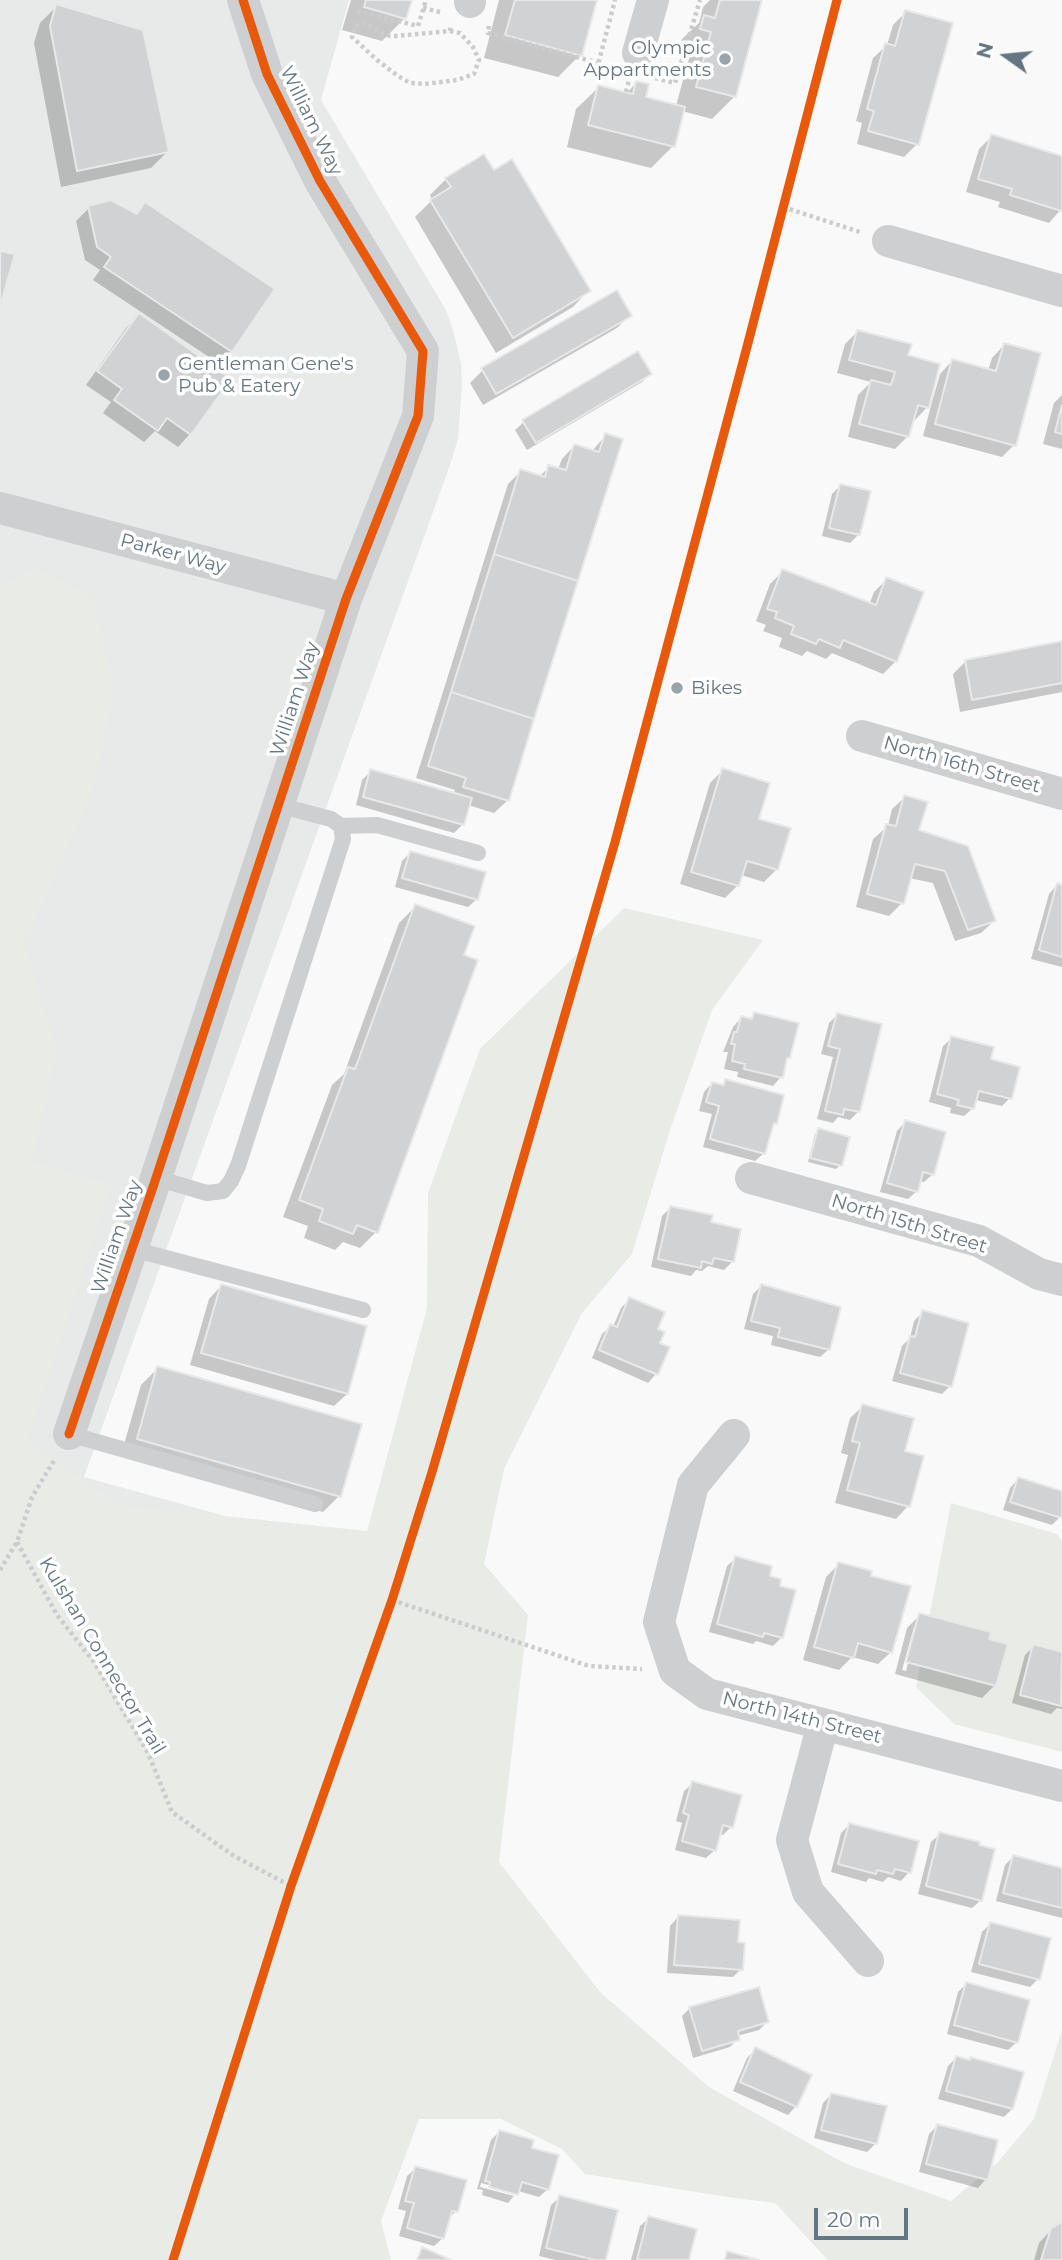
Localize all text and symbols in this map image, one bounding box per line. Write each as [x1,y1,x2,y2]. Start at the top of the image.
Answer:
north arrow [971,21,1041,91]
place label: Olympic Appartments [583,37,711,81]
text: N [972,40,998,61]
marker: Olympic Appartments [717,51,733,67]
street label: William Way [275,63,347,179]
place label: Gentleman Gene's Pub & Eatery [178,353,354,397]
marker: Gentleman Gene's Pub & Eatery [156,367,172,383]
street label: Parker Way [118,529,228,579]
street label: William Way [266,639,324,759]
place label: Bikes [691,677,742,699]
marker: Bikes [669,680,685,696]
street label: North 16th Street [881,732,1043,798]
street label: William Way [87,1177,147,1297]
street label: North 15th Street [828,1190,990,1258]
street label: Kulshan Connector Trail [34,1553,170,1759]
street label: North 14th Street [720,1687,884,1749]
scale bar [817,2194,912,2238]
text: 20 m [827,2207,881,2232]

